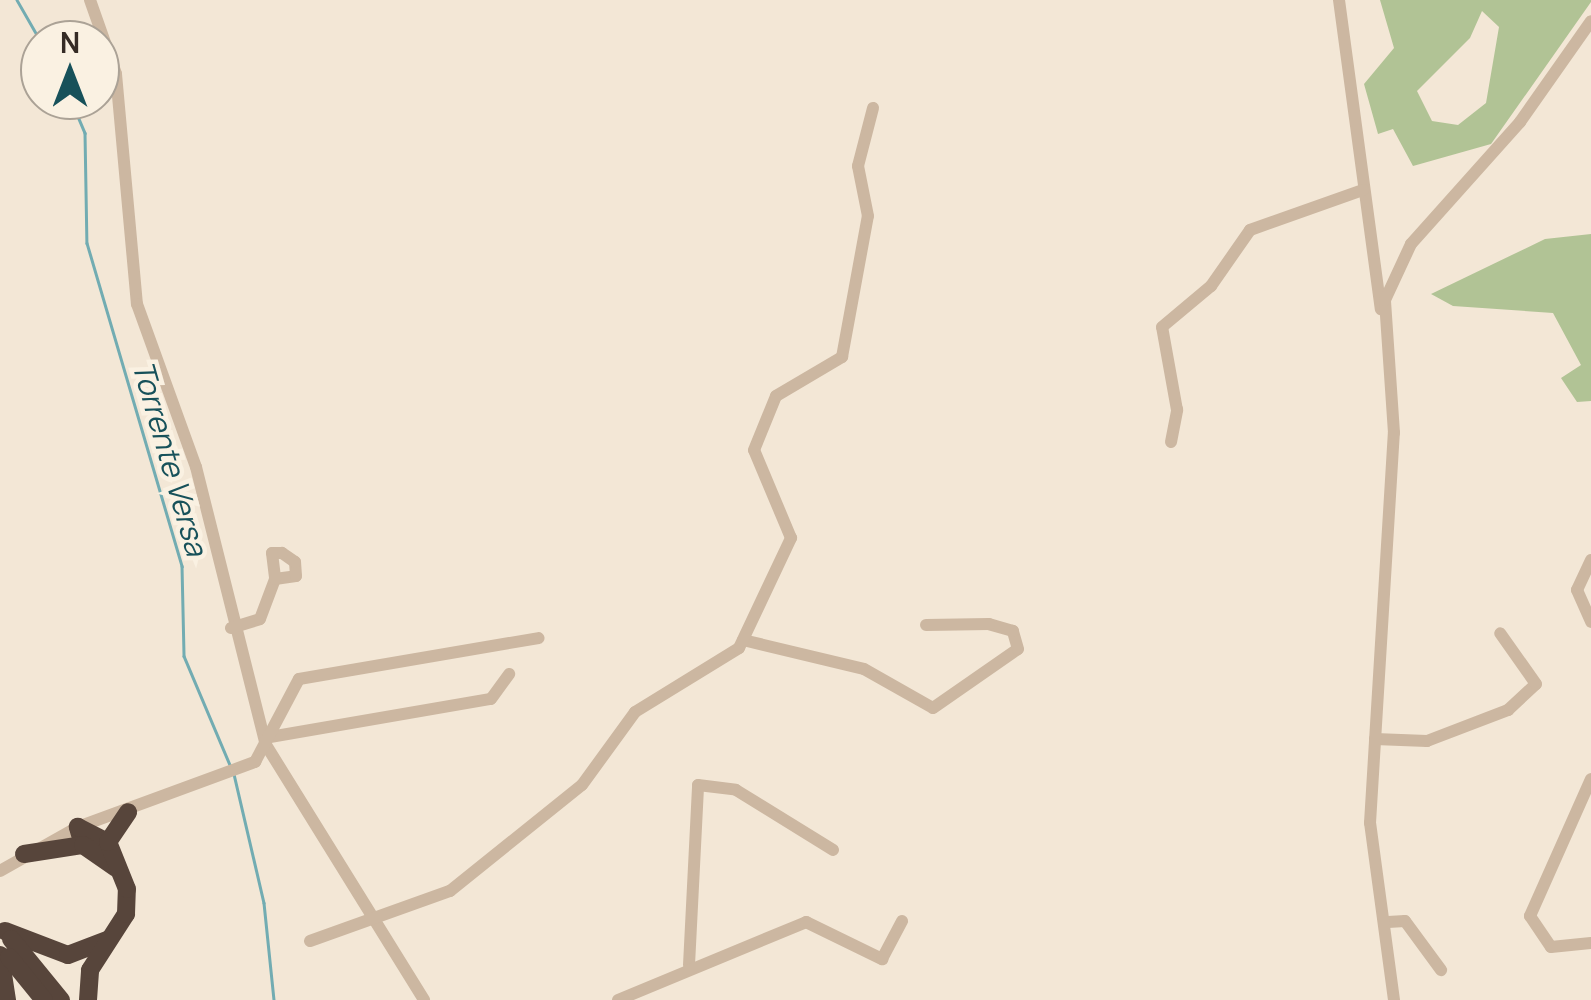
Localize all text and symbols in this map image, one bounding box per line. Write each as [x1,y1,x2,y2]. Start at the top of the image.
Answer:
north arrow [20,20,120,120]
text: N [60,23,80,61]
water label: Torrente Versa [125,356,215,560]

